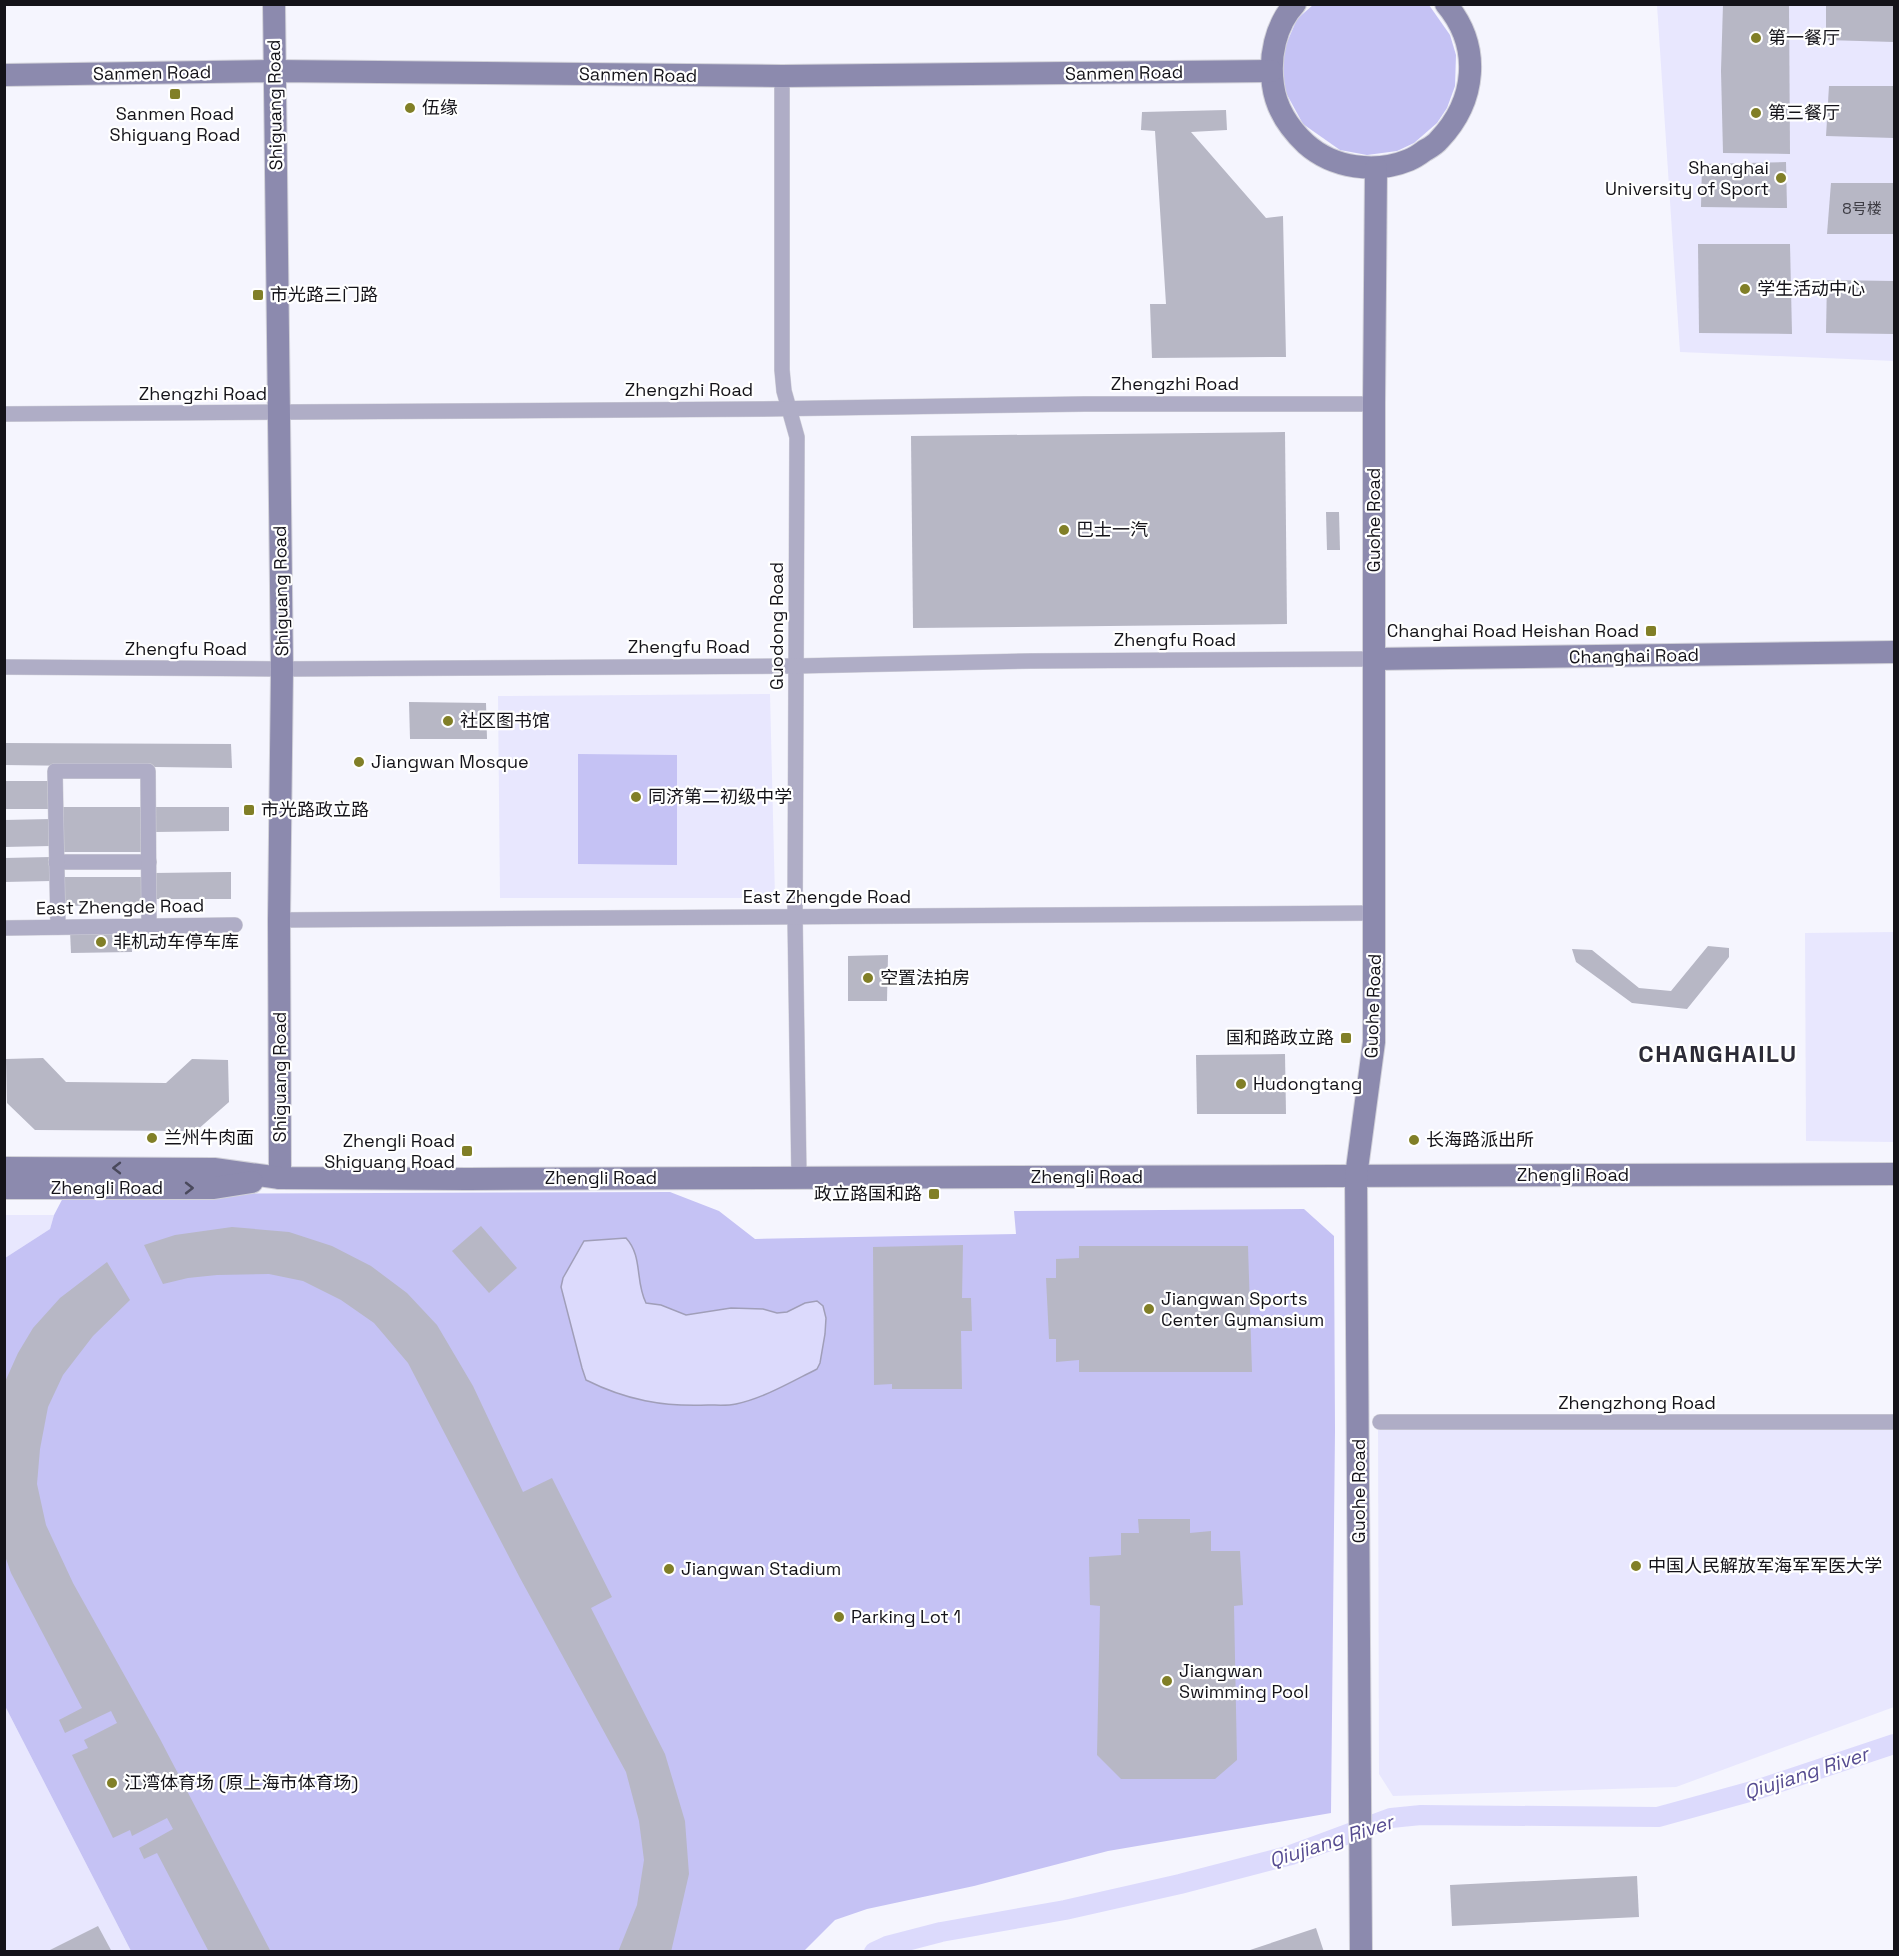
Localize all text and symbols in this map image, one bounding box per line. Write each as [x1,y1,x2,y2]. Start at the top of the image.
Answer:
place label: 第一餐厅 [1768,26,1840,49]
marker: 第一餐厅 [1749,31,1763,45]
street label: Shiguang Road [262,39,287,171]
street label: Sanmen Road [93,60,211,85]
street label: Sanmen Road [1065,60,1183,85]
street label: Sanmen Road [579,62,697,87]
marker: Sanmen Road Shiguang Road [168,87,182,101]
place label: 伍缘 [422,96,458,119]
marker: 伍缘 [403,101,417,115]
place label: 第三餐厅 [1768,101,1840,124]
place label: Sanmen Road Shiguang Road [110,102,240,146]
marker: 第三餐厅 [1749,106,1763,120]
place label: Shanghai University of Sport [1605,156,1769,200]
marker: Shanghai University of Sport [1774,171,1788,185]
house number: 8号楼 [1842,199,1882,218]
place label: 学生活动中心 [1757,277,1865,300]
marker: 学生活动中心 [1738,282,1752,296]
place label: 市光路三门路 [270,283,378,306]
marker: 市光路三门路 [251,288,265,302]
street label: Zhengzhi Road [1111,372,1239,395]
street label: Zhengzhi Road [625,378,753,401]
street label: Zhengzhi Road [139,382,267,405]
street label: Guohe Road [1362,468,1385,572]
place label: 巴士一汽 [1076,518,1148,541]
marker: 巴士一汽 [1057,523,1071,537]
street label: Shiguang Road [268,525,293,657]
street label: Guodong Road [765,562,788,690]
place label: Changhai Road Heishan Road [1387,619,1639,642]
marker: Changhai Road Heishan Road [1644,624,1658,638]
street label: Zhengfu Road [1114,628,1236,651]
street label: Zhengfu Road [628,635,750,658]
street label: Zhengfu Road [125,637,247,660]
street label: Changhai Road [1569,643,1699,668]
place label: 社区图书馆 [460,709,550,732]
marker: 社区图书馆 [441,714,455,728]
place label: Jiangwan Mosque [371,750,529,773]
marker: Jiangwan Mosque [352,755,366,769]
place label: 同济第二初级中学 [648,785,792,808]
marker: 同济第二初级中学 [629,790,643,804]
place label: 市光路政立路 [261,798,369,821]
marker: 市光路政立路 [242,803,256,817]
street label: East Zhengde Road [743,885,911,908]
street label: East Zhengde Road [36,894,204,919]
place label: 非机动车停车库 [113,930,239,953]
marker: 非机动车停车库 [94,935,108,949]
street label: Guohe Road [1359,953,1386,1059]
place label: 空置法拍房 [880,966,970,989]
marker: 空置法拍房 [861,971,875,985]
street label: Shiguang Road [268,1012,291,1142]
place label: 国和路政立路 [1226,1026,1334,1049]
marker: 国和路政立路 [1339,1031,1353,1045]
district label: CHANGHAILU [1638,1038,1798,1069]
place label: Hudongtang [1253,1072,1362,1095]
marker: Hudongtang [1234,1077,1248,1091]
place label: 兰州牛肉面 [164,1126,254,1149]
place label: 长海路派出所 [1426,1128,1534,1151]
place label: Zhengli Road Shiguang Road [324,1129,455,1173]
marker: 兰州牛肉面 [145,1131,159,1145]
marker: 长海路派出所 [1407,1133,1421,1147]
marker: Zhengli Road Shiguang Road [460,1144,474,1158]
one-way arrow [113,1162,122,1175]
street label: Zhengli Road [1517,1163,1629,1186]
street label: Zhengli Road [1031,1165,1143,1188]
street label: Zhengli Road [545,1166,657,1189]
street label: Zhengli Road [51,1176,163,1199]
one-way arrow [184,1182,193,1194]
place label: 政立路国和路 [814,1182,922,1205]
marker: 政立路国和路 [927,1187,941,1201]
place label: Jiangwan Sports Center Gymansium [1161,1287,1324,1331]
marker: Jiangwan Sports Center Gymansium [1142,1302,1156,1316]
street label: Zhengzhong Road [1558,1391,1716,1414]
street label: Guohe Road [1347,1439,1370,1543]
place label: 中国人民解放军海军军医大学 [1648,1554,1882,1577]
place label: Jiangwan Stadium [681,1557,841,1580]
marker: 中国人民解放军海军军医大学 [1629,1559,1643,1573]
marker: Jiangwan Stadium [662,1562,676,1576]
place label: Parking Lot 1 [851,1605,961,1628]
marker: Parking Lot 1 [832,1610,846,1624]
place label: Jiangwan Swimming Pool [1179,1659,1309,1703]
marker: Jiangwan Swimming Pool [1160,1674,1174,1688]
water label: Qiujiang River [1740,1740,1874,1805]
place label: 江湾体育场 (原上海市体育场) [124,1771,358,1794]
marker: 江湾体育场 (原上海市体育场) [105,1776,119,1790]
water label: Qiujiang River [1265,1808,1399,1873]

